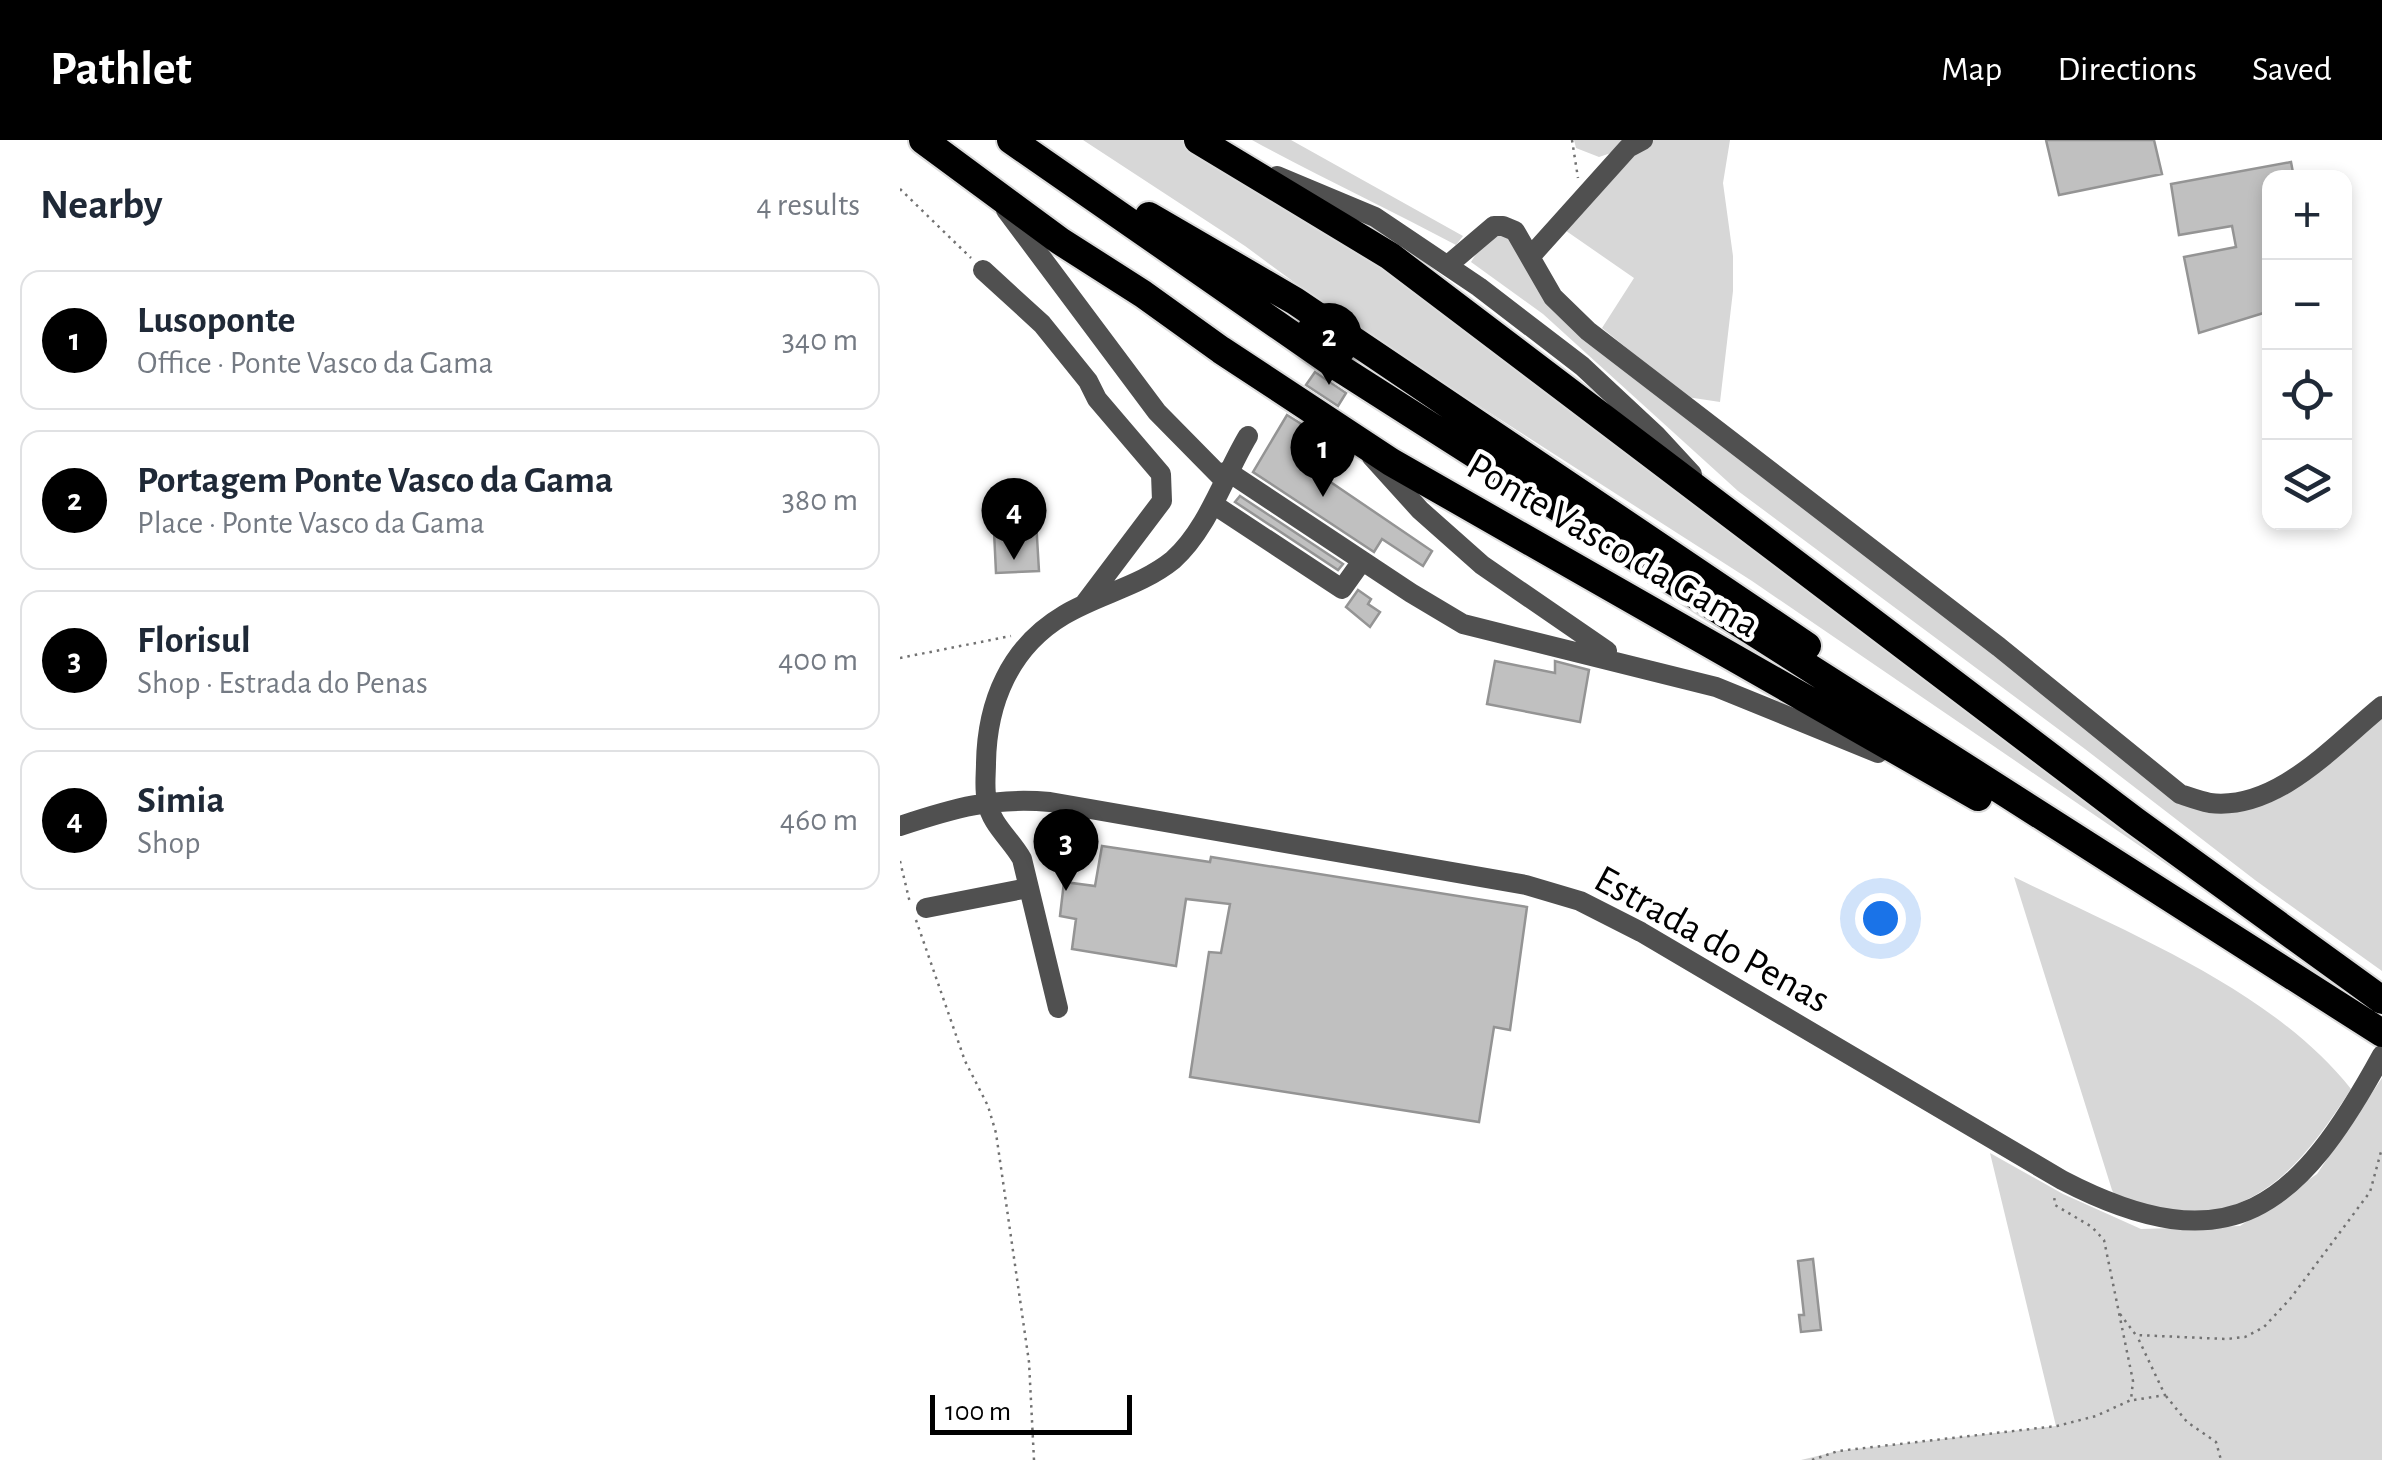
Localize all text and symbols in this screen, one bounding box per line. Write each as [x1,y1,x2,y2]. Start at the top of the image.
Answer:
text: Pathlet [50,46,192,94]
text: Map [1941,52,2002,87]
text: Directions [2057,52,2197,87]
text: Saved [2252,52,2332,87]
map controls [2262,170,2352,530]
button: + [2262,170,2352,260]
text: Nearby [40,184,163,226]
text: 4 results [756,189,860,221]
button: − [2262,260,2352,350]
text: Lusoponte [137,302,296,340]
pin: 2 [1296,302,1362,385]
text: 1 [69,324,80,356]
text: 340 m [782,324,858,356]
text: Office · Ponte Vasco da Gama [137,347,493,379]
button: locate [2262,350,2352,440]
pin: 1 [1290,414,1356,497]
button: layers [2262,440,2352,530]
street label: Ponte Vasco da Gama [1460,446,1766,645]
text: Portagem Ponte Vasco da Gama [137,462,613,500]
pin: 4 [982,478,1046,560]
text: 2 [67,484,82,516]
text: 380 m [782,484,858,516]
text: Place · Ponte Vasco da Gama [137,507,485,539]
text: Florisul [137,622,251,660]
text: 3 [68,644,81,676]
text: 400 m [778,644,858,676]
text: Shop · Estrada do Penas [137,667,428,699]
text: Simia [137,782,225,820]
text: 4 [66,804,83,836]
text: 460 m [780,804,858,836]
pin: 3 [1034,808,1098,891]
text: Shop [137,827,200,859]
street label: Estrada do Penas [1588,859,1836,1021]
your location [1855,893,1906,944]
scale bar [930,1390,1132,1434]
text: 100 m [945,1398,1011,1426]

